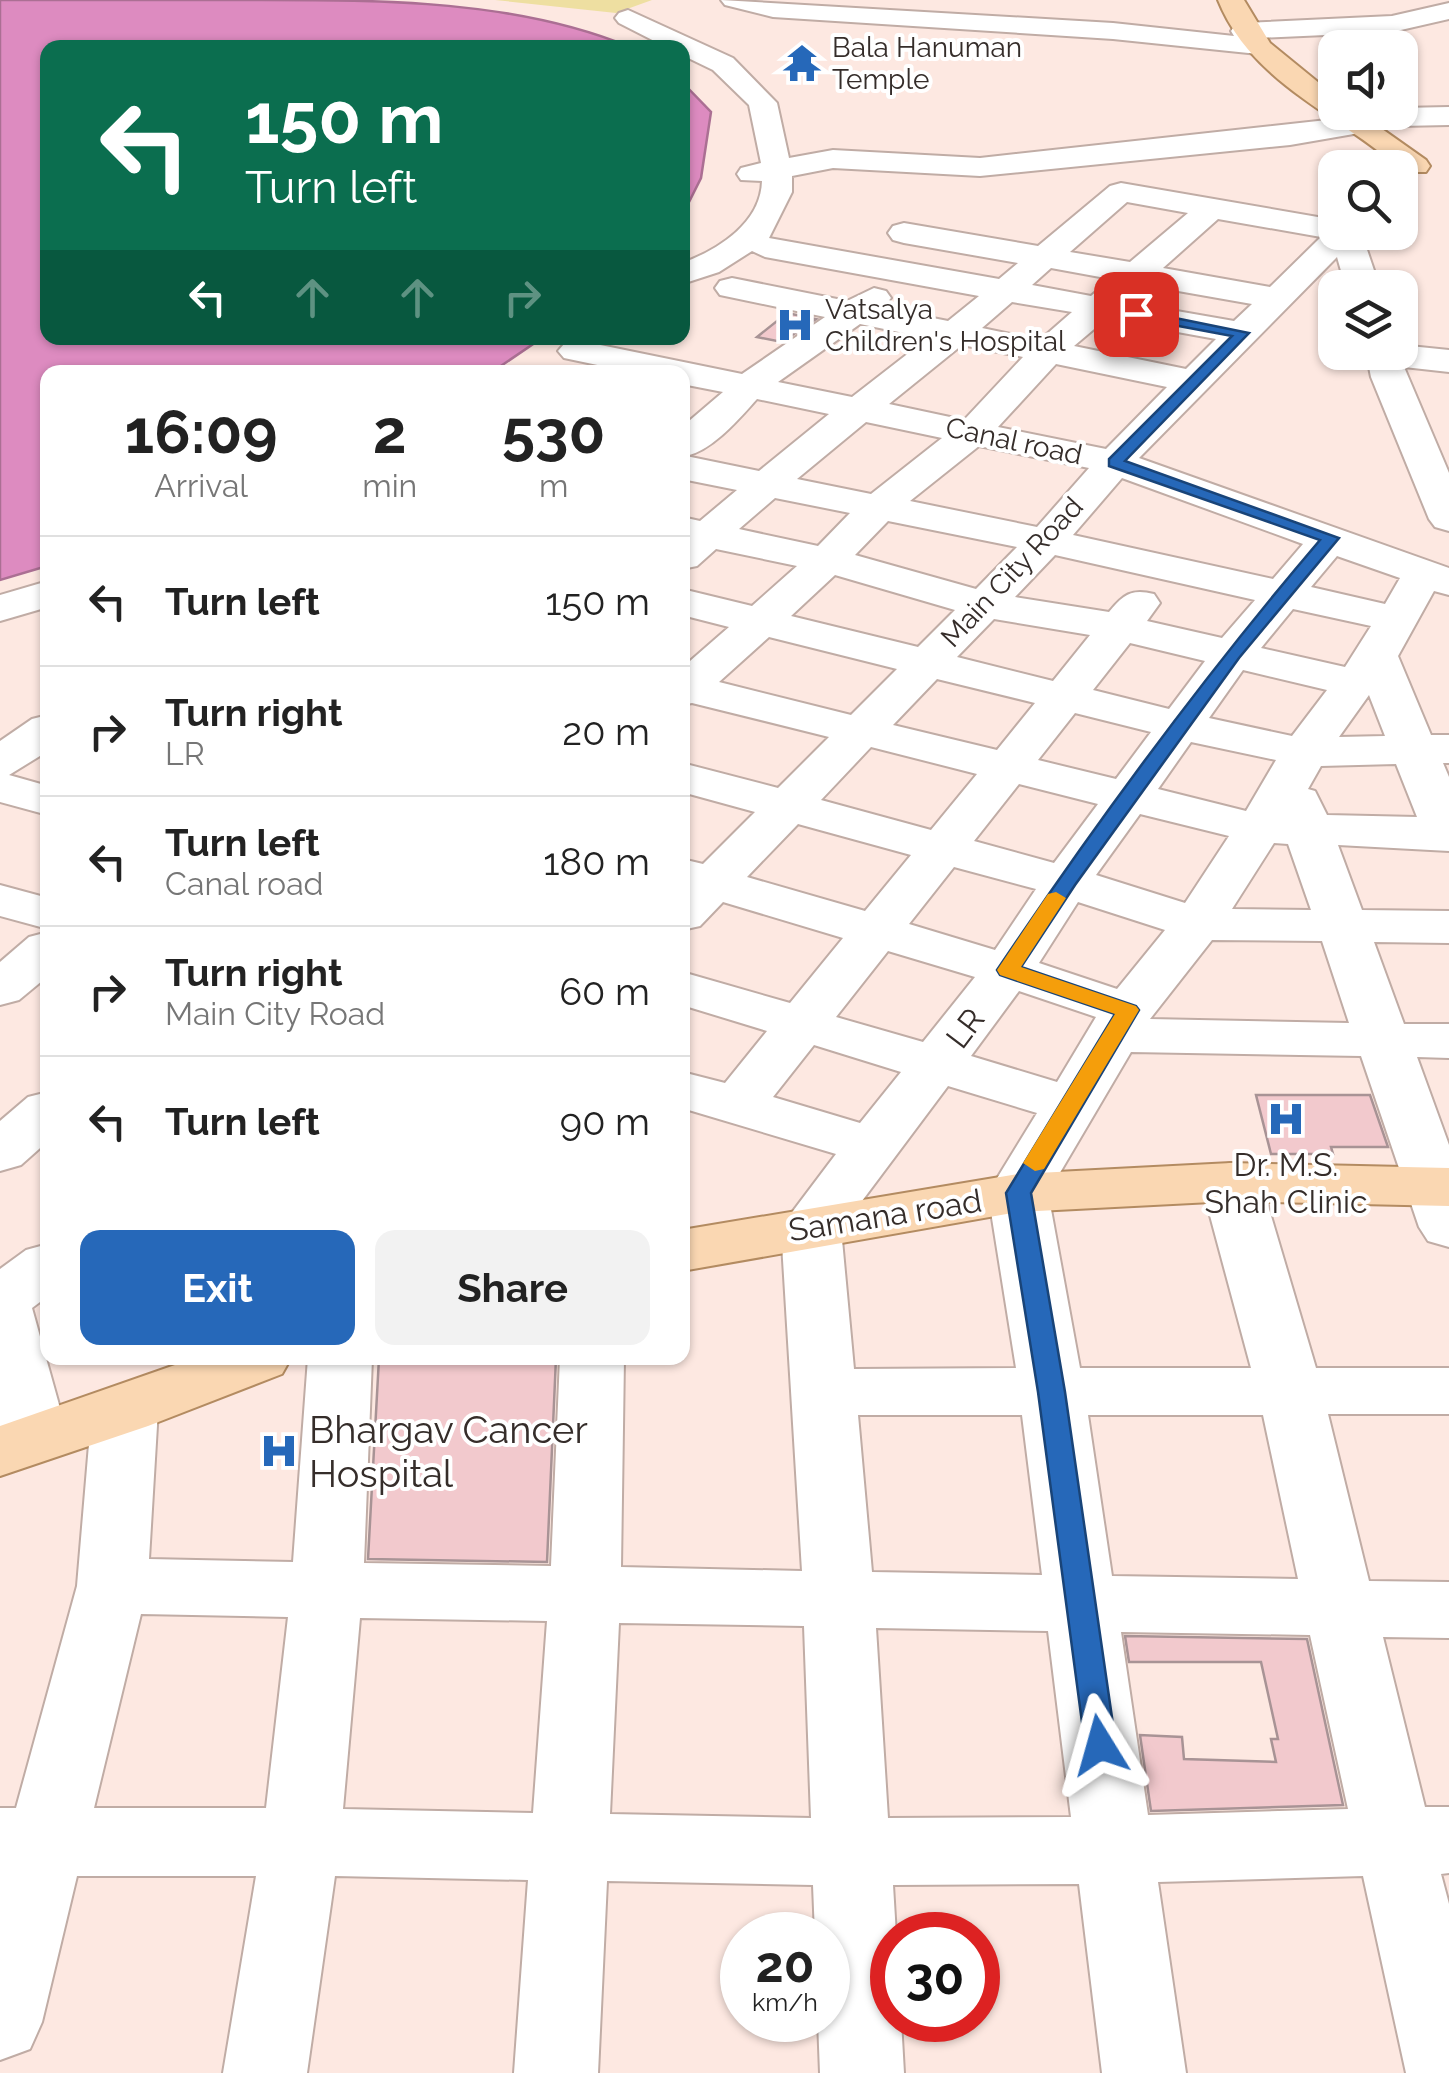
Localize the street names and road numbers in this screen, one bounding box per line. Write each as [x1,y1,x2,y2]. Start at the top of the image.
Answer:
street label: Canal road [943,410,1085,472]
street label: Main City Road [934,490,1090,654]
street label: LR [938,1001,992,1055]
street label: Samana road [786,1181,984,1249]

